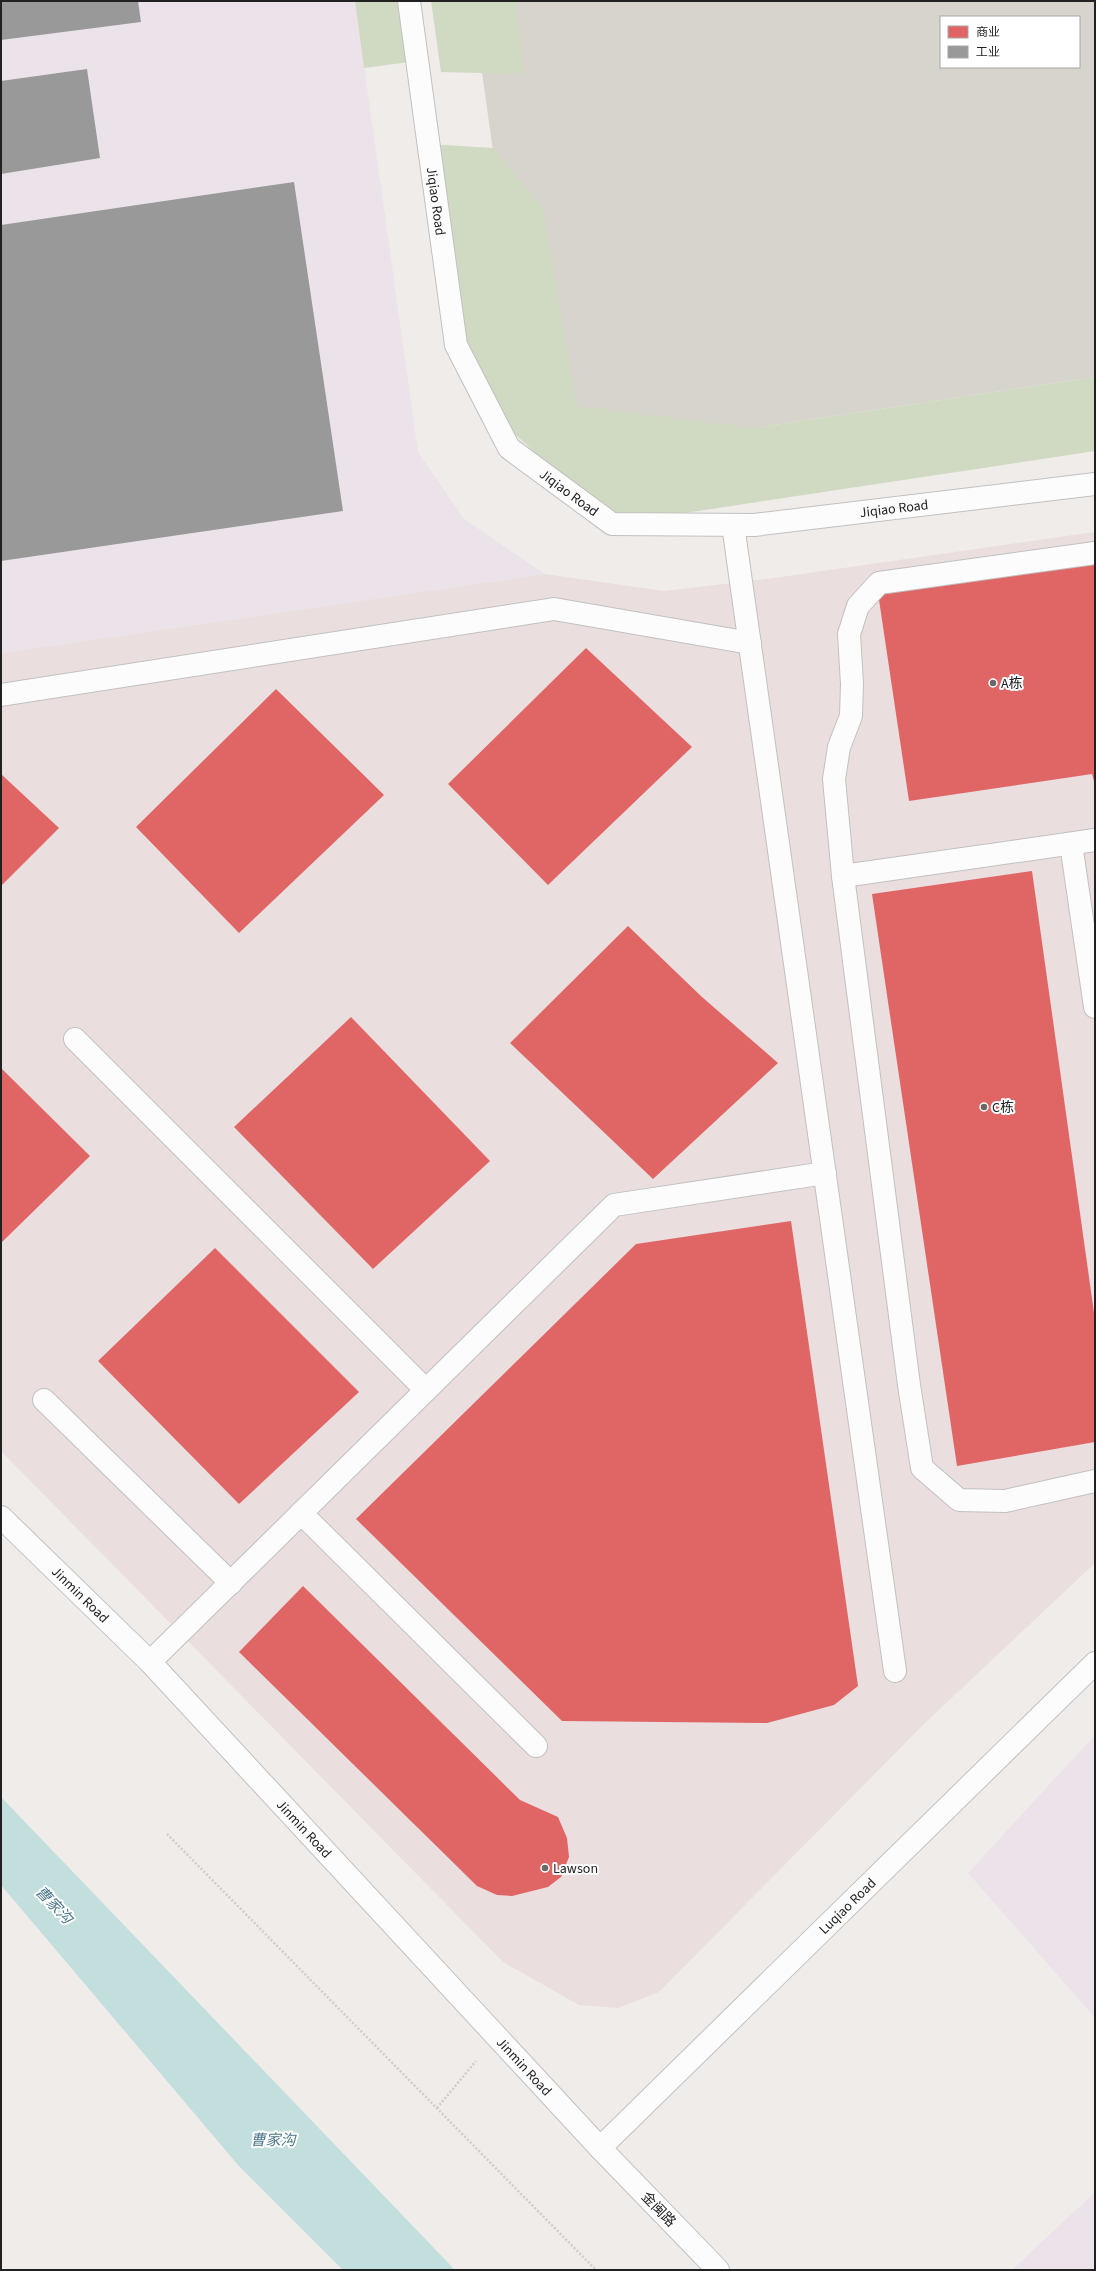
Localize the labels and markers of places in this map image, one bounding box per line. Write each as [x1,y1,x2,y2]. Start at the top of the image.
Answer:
place label: A栋 [1001,674,1023,694]
marker: A栋 [988,678,998,688]
place label: C栋 [992,1098,1014,1118]
marker: C栋 [979,1102,989,1112]
place label: Lawson [553,1859,598,1879]
marker: Lawson [540,1863,550,1873]

